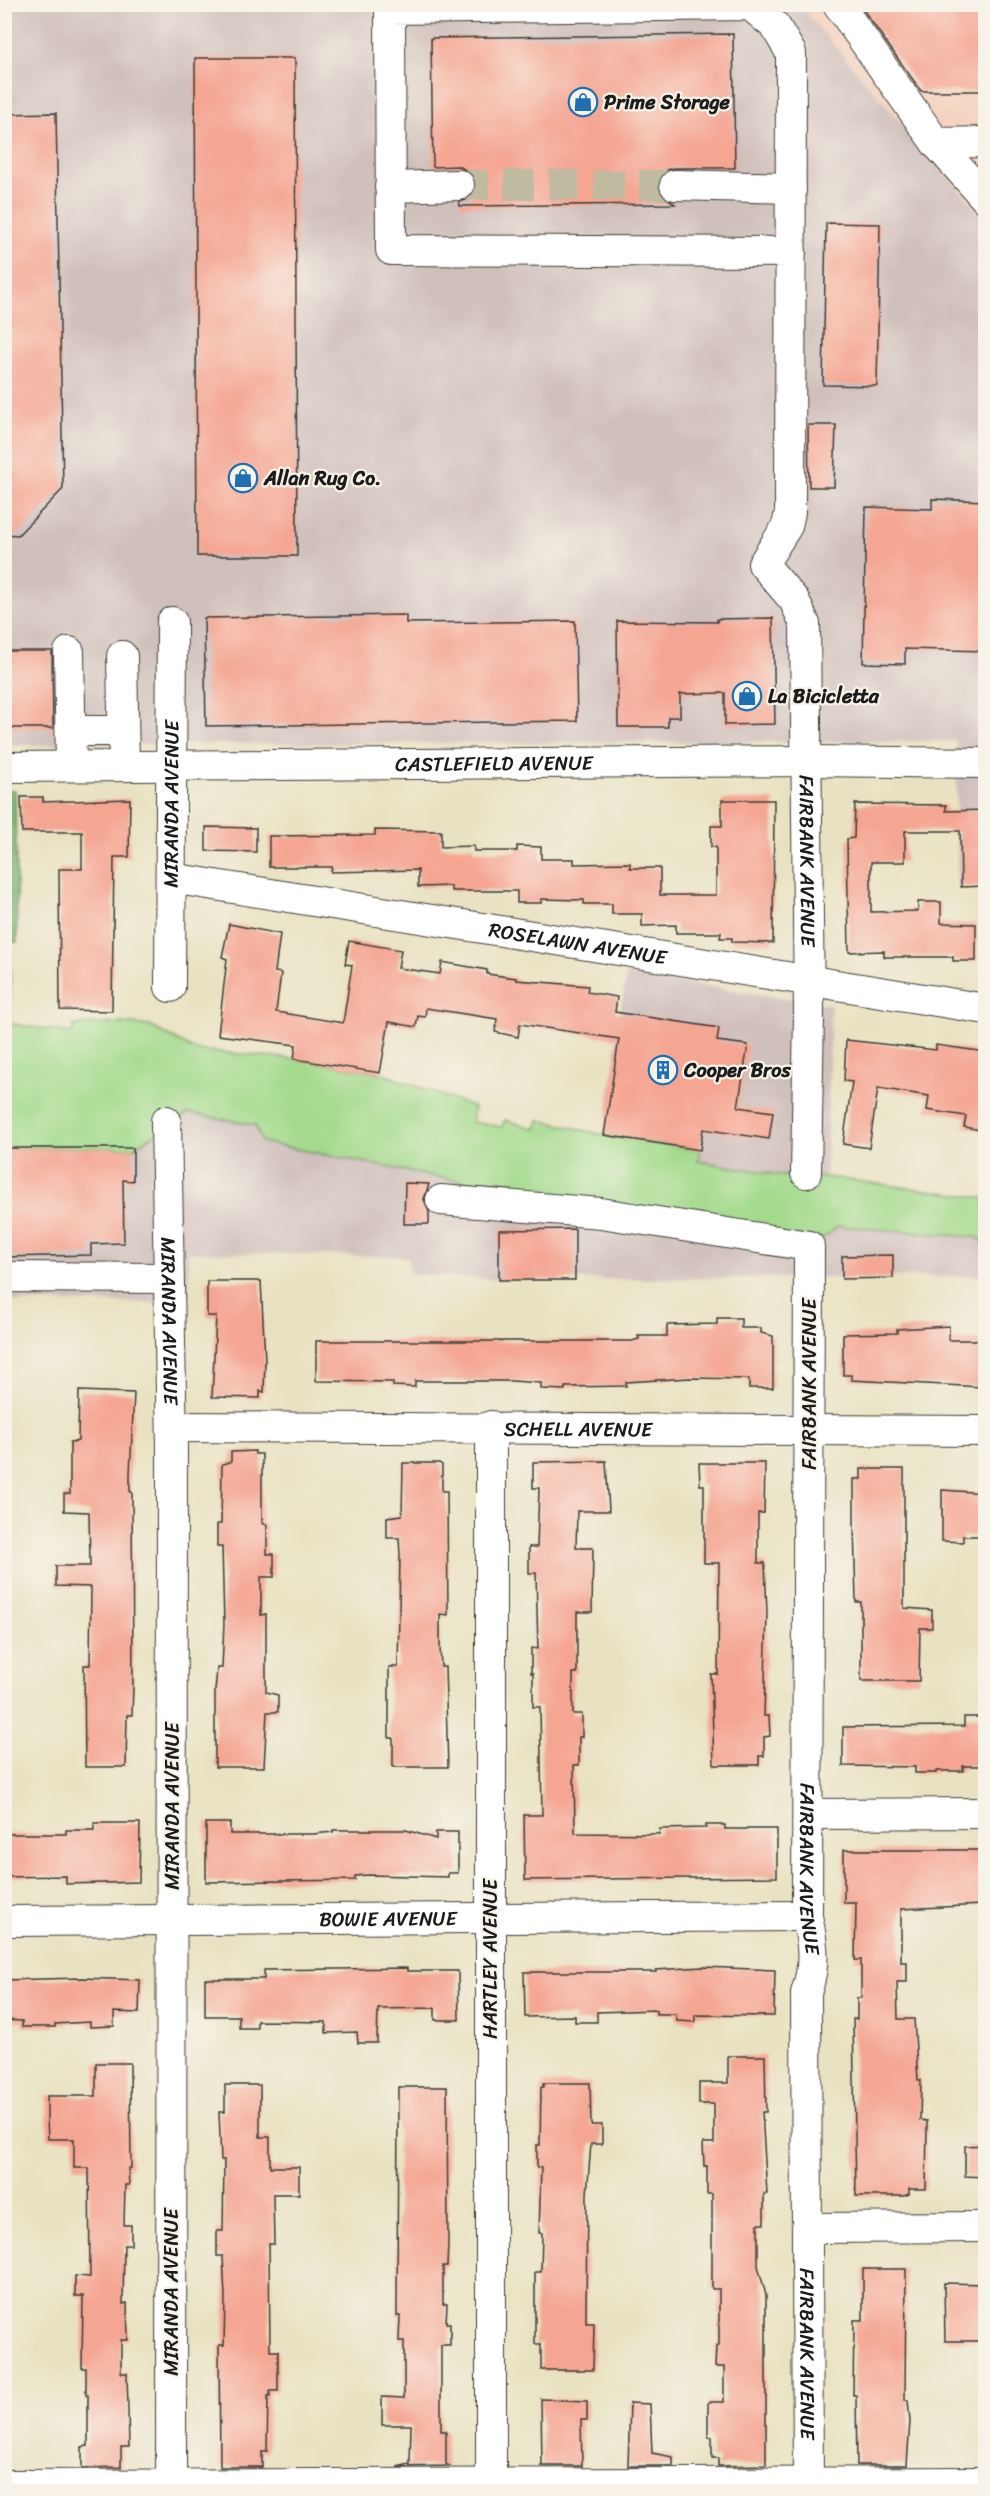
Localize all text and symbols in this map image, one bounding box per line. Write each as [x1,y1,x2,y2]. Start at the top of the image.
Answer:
place label: Prime Storage [604,85,731,120]
shop icon: Prime Storage [567,86,599,118]
place label: Allan Rug Co. [263,461,381,496]
shop icon: Allan Rug Co. [227,462,259,494]
place label: La Bicicletta [768,679,880,714]
shop icon: La Bicicletta [731,680,763,712]
street label: MIRANDA AVENUE [154,718,189,888]
street label: CASTLEFIELD AVENUE [395,746,595,782]
street label: FAIRBANK AVENUE [789,775,825,949]
street label: ROSELAWN AVENUE [486,912,671,976]
place label: Cooper Bros [683,1053,791,1088]
building icon: Cooper Bros [647,1054,679,1086]
street label: MIRANDA AVENUE [150,1237,188,1407]
street label: FAIRBANK AVENUE [792,1296,827,1470]
street label: SCHELL AVENUE [504,1412,654,1447]
street label: MIRANDA AVENUE [155,1720,190,1890]
street label: FAIRBANK AVENUE [789,1783,830,1957]
street label: HARTLEY AVENUE [473,1877,508,2039]
street label: BOWIE AVENUE [319,1901,459,1937]
street label: MIRANDA AVENUE [154,2206,189,2376]
street label: FAIRBANK AVENUE [789,2268,825,2441]

